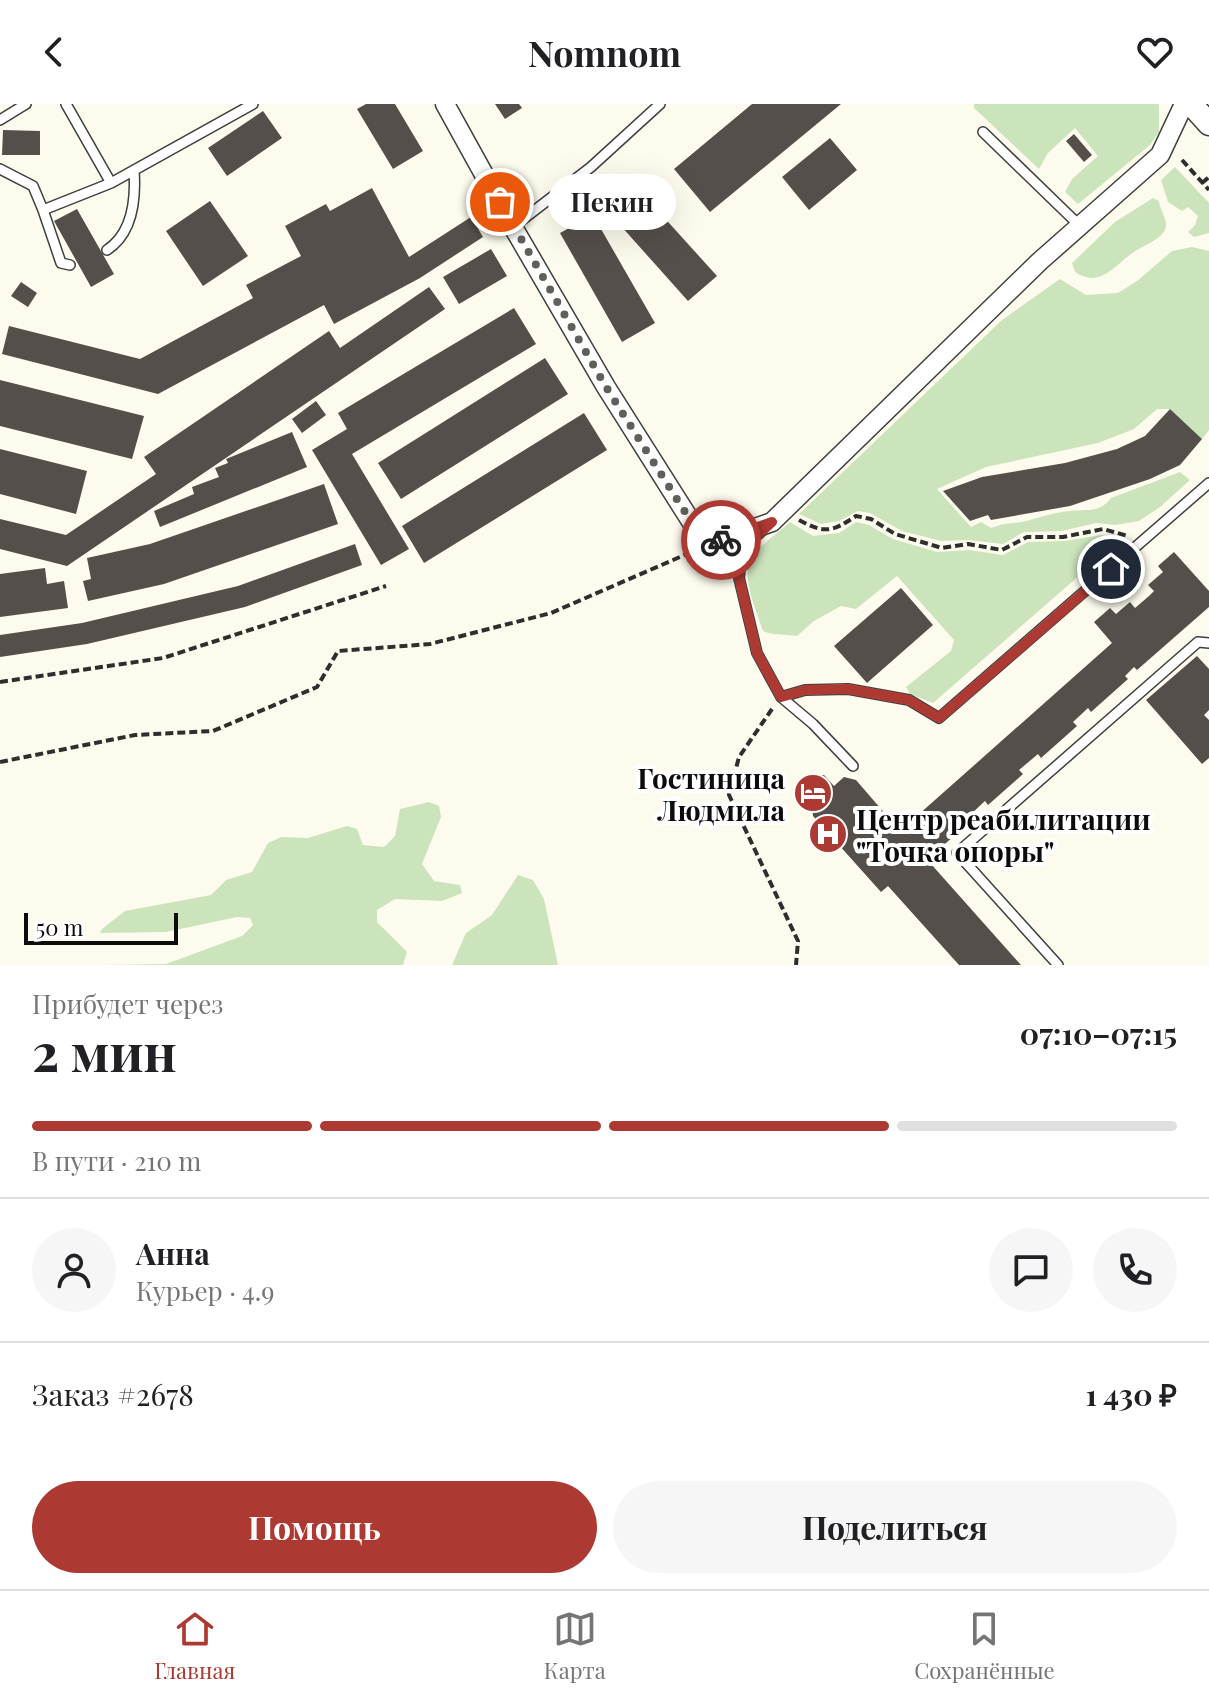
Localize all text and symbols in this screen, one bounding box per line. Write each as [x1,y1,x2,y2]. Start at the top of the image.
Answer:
text: Nomnom [528,28,681,76]
icon: back [32,30,76,74]
icon: heart [1133,30,1177,74]
pin [466,168,534,236]
callout: Пекин [548,174,676,230]
icon: bag [478,180,522,224]
text: Пекин [571,184,653,219]
courier [681,500,761,580]
icon: bike [699,518,743,562]
pin [1077,535,1145,603]
icon: home [1089,547,1133,591]
place label: Гостиница Людмила [637,759,785,828]
hotel icon: Гостиница Людмила [792,772,834,814]
place label: Центр реабилитации "Точка опоры" [856,800,1151,869]
hospital icon: Центр реабилитации "Точка опоры" [807,813,849,855]
scale bar [24,909,178,945]
text: 50 m [36,912,83,942]
text: Прибудет через [32,986,224,1021]
text: 07:10–07:15 [1020,1013,1177,1053]
text: 2 мин [32,1016,177,1085]
text: В пути · 210 m [32,1143,201,1178]
button: person [32,1228,116,1312]
button: chat [989,1228,1073,1312]
button: phone [1093,1228,1177,1312]
text: Анна [136,1233,210,1273]
text: Курьер · 4.9 [136,1273,275,1308]
text: Заказ #2678 [32,1374,194,1414]
text: 1 430 ₽ [1085,1374,1177,1414]
button: Помощь [32,1481,597,1573]
button: Поделиться [613,1481,1177,1573]
tab: Главная [154,1607,235,1685]
tab: Карта [544,1607,606,1685]
tab: Сохранённые [914,1607,1055,1685]

